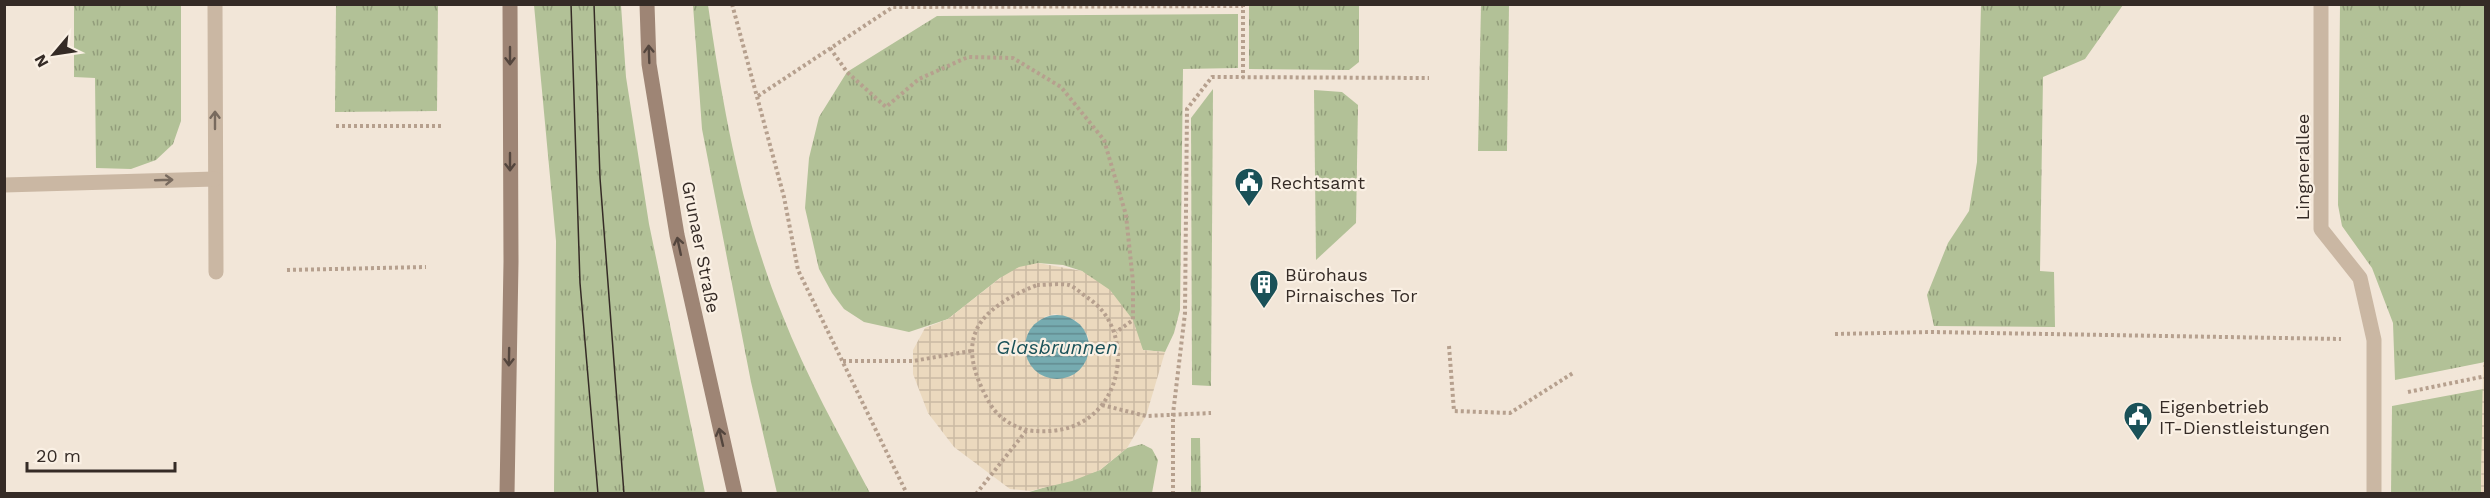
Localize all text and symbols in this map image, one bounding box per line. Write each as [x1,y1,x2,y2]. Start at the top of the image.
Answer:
north arrow [24,24,84,84]
one-way arrow [643,44,654,64]
one-way arrow [504,46,516,66]
text: N [30,51,53,71]
one-way arrow [209,111,221,131]
street label: Lingnerallee [2292,114,2313,220]
one-way arrow [504,151,516,171]
public building icon: Rechtsamt [1233,166,1265,208]
place label: Rechtsamt [1270,172,1365,193]
one-way arrow [153,175,173,186]
street label: Grunaer Straße [678,179,724,315]
one-way arrow [673,237,684,256]
place label: Bürohaus Pirnaisches Tor [1285,264,1418,306]
building icon: Bürohaus Pirnaisches Tor [1248,268,1280,310]
water label: Glasbrunnen [996,335,1118,359]
one-way arrow [504,346,515,366]
place label: Eigenbetrieb IT-Dienstleistungen [2159,396,2330,438]
public building icon: Eigenbetrieb IT-Dienstleistungen [2122,400,2154,442]
one-way arrow [715,427,726,447]
scale bar [27,435,176,473]
text: 20 m [36,445,81,466]

